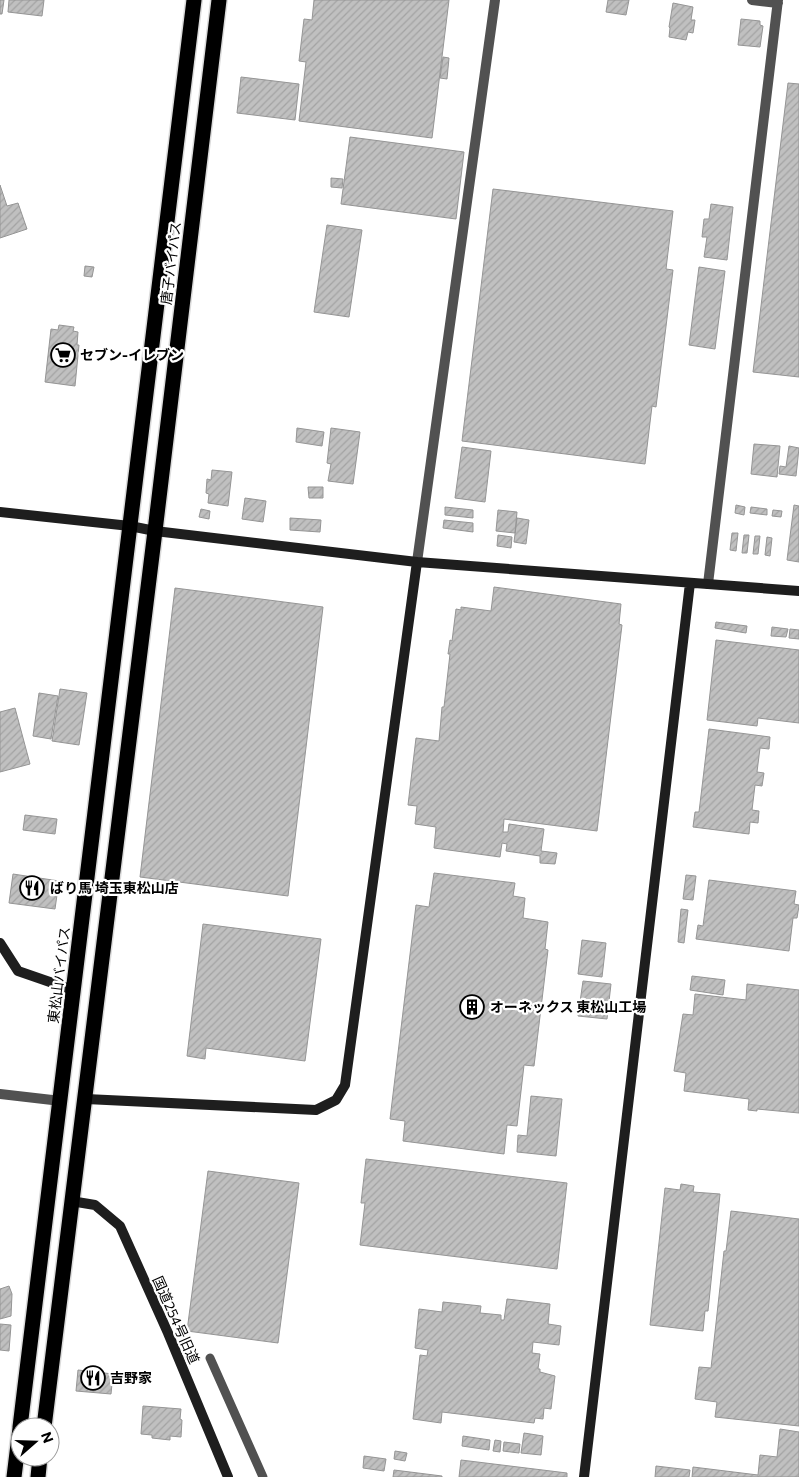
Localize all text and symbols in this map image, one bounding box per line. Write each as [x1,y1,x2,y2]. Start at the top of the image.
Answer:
street label: 唐子バイパス [157,220,184,306]
supermarket icon: セブン-イレブン [50,342,76,368]
place label: セブン-イレブン [80,346,184,363]
restaurant icon: ばり馬 埼玉東松山店 [19,875,45,901]
place label: ばり馬 埼玉東松山店 [50,879,179,896]
street label: 東松山バイパス [44,925,73,1024]
building icon: オーネックス 東松山工場 [459,994,485,1020]
place label: オーネックス 東松山工場 [490,998,646,1015]
street label: 国道254号旧道 [150,1273,203,1366]
restaurant icon: 吉野家 [80,1365,106,1391]
place label: 吉野家 [110,1369,152,1386]
north arrow [10,1417,60,1467]
text: N [38,1430,57,1445]

